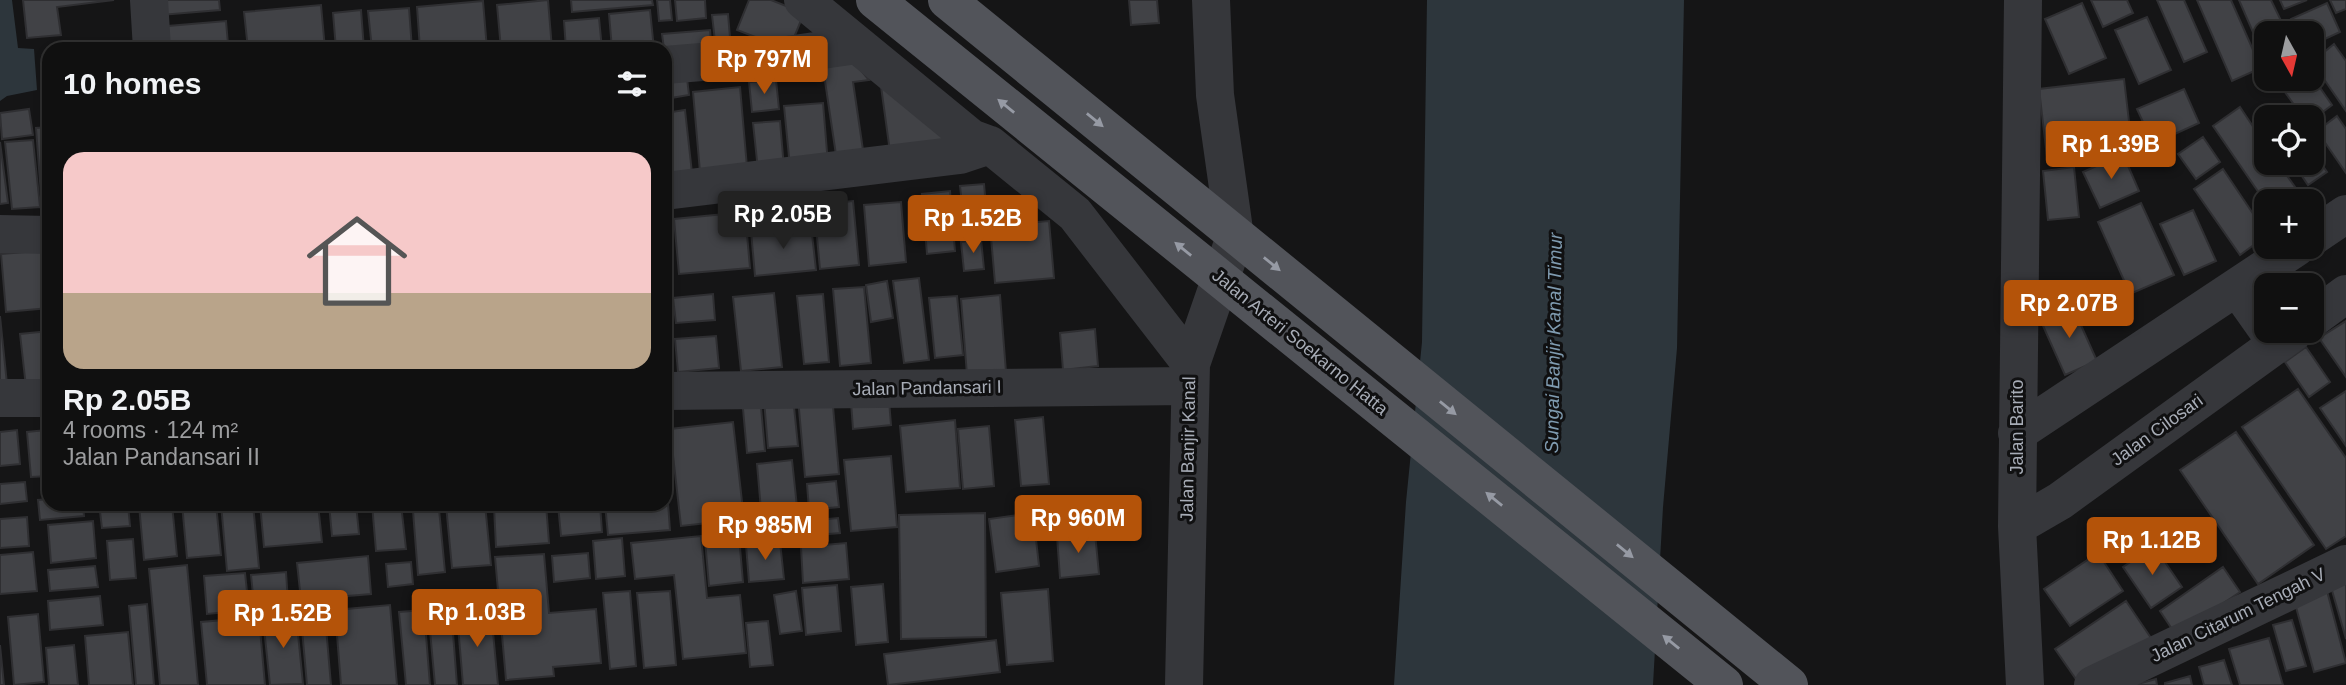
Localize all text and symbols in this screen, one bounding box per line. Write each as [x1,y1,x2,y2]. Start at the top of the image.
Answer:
north arrow [2254,21,2324,91]
map controls [2254,21,2324,343]
pin: Rp 797M [699,36,829,96]
text: Rp 797M [717,46,811,72]
icon: filters [613,65,651,103]
text: 10 homes [63,67,201,100]
one-way arrow [998,98,1016,113]
button: locate [2254,105,2324,175]
one-way arrow [1086,113,1104,128]
pin: Rp 1.39B [2039,122,2183,181]
text: Rp 1.39B [2062,131,2160,157]
button: + [2254,189,2324,259]
pin: Rp 2.05B [711,191,855,251]
pin: Rp 1.52B [901,196,1045,255]
icon: home [294,198,420,324]
text: Rp 2.05B [734,201,832,227]
text: Rp 1.52B [924,205,1022,231]
water label: Sungai Banjir Kanal Timur [1541,232,1566,453]
one-way arrow [1175,241,1193,256]
one-way arrow [1263,256,1280,271]
street label: Jalan Arteri Soekarno Hatta [1208,265,1393,420]
button: − [2254,273,2324,343]
pin: Rp 2.07B [1997,280,2141,340]
text: Rp 2.07B [2020,290,2118,316]
street label: Jalan Banjir Kanal [1177,376,1199,522]
street label: Jalan Pandansari I [852,377,1002,399]
street label: Jalan Barito [2007,379,2027,475]
text: Rp 2.05B [63,383,191,416]
street label: Jalan Cilosari [2107,390,2207,470]
one-way arrow [1439,400,1457,415]
text: 4 rooms · 124 m² [63,417,238,443]
text: Jalan Pandansari II [63,444,260,470]
one-way arrow [1485,492,1503,507]
pin: Rp 960M [1013,496,1143,555]
pin: Rp 985M [700,503,830,562]
text: Rp 960M [1031,505,1125,531]
text: Rp 985M [718,512,812,538]
pin: Rp 1.12B [2080,518,2224,577]
text: Rp 1.12B [2103,527,2201,553]
one-way arrow [1615,544,1633,559]
street label: Jalan Citarum Tengah V [2147,564,2329,666]
pin: Rp 1.52B [211,590,355,650]
pin: Rp 1.03B [405,590,549,649]
text: Rp 1.03B [428,599,526,625]
text: Rp 1.52B [234,600,332,626]
one-way arrow [1662,635,1679,650]

